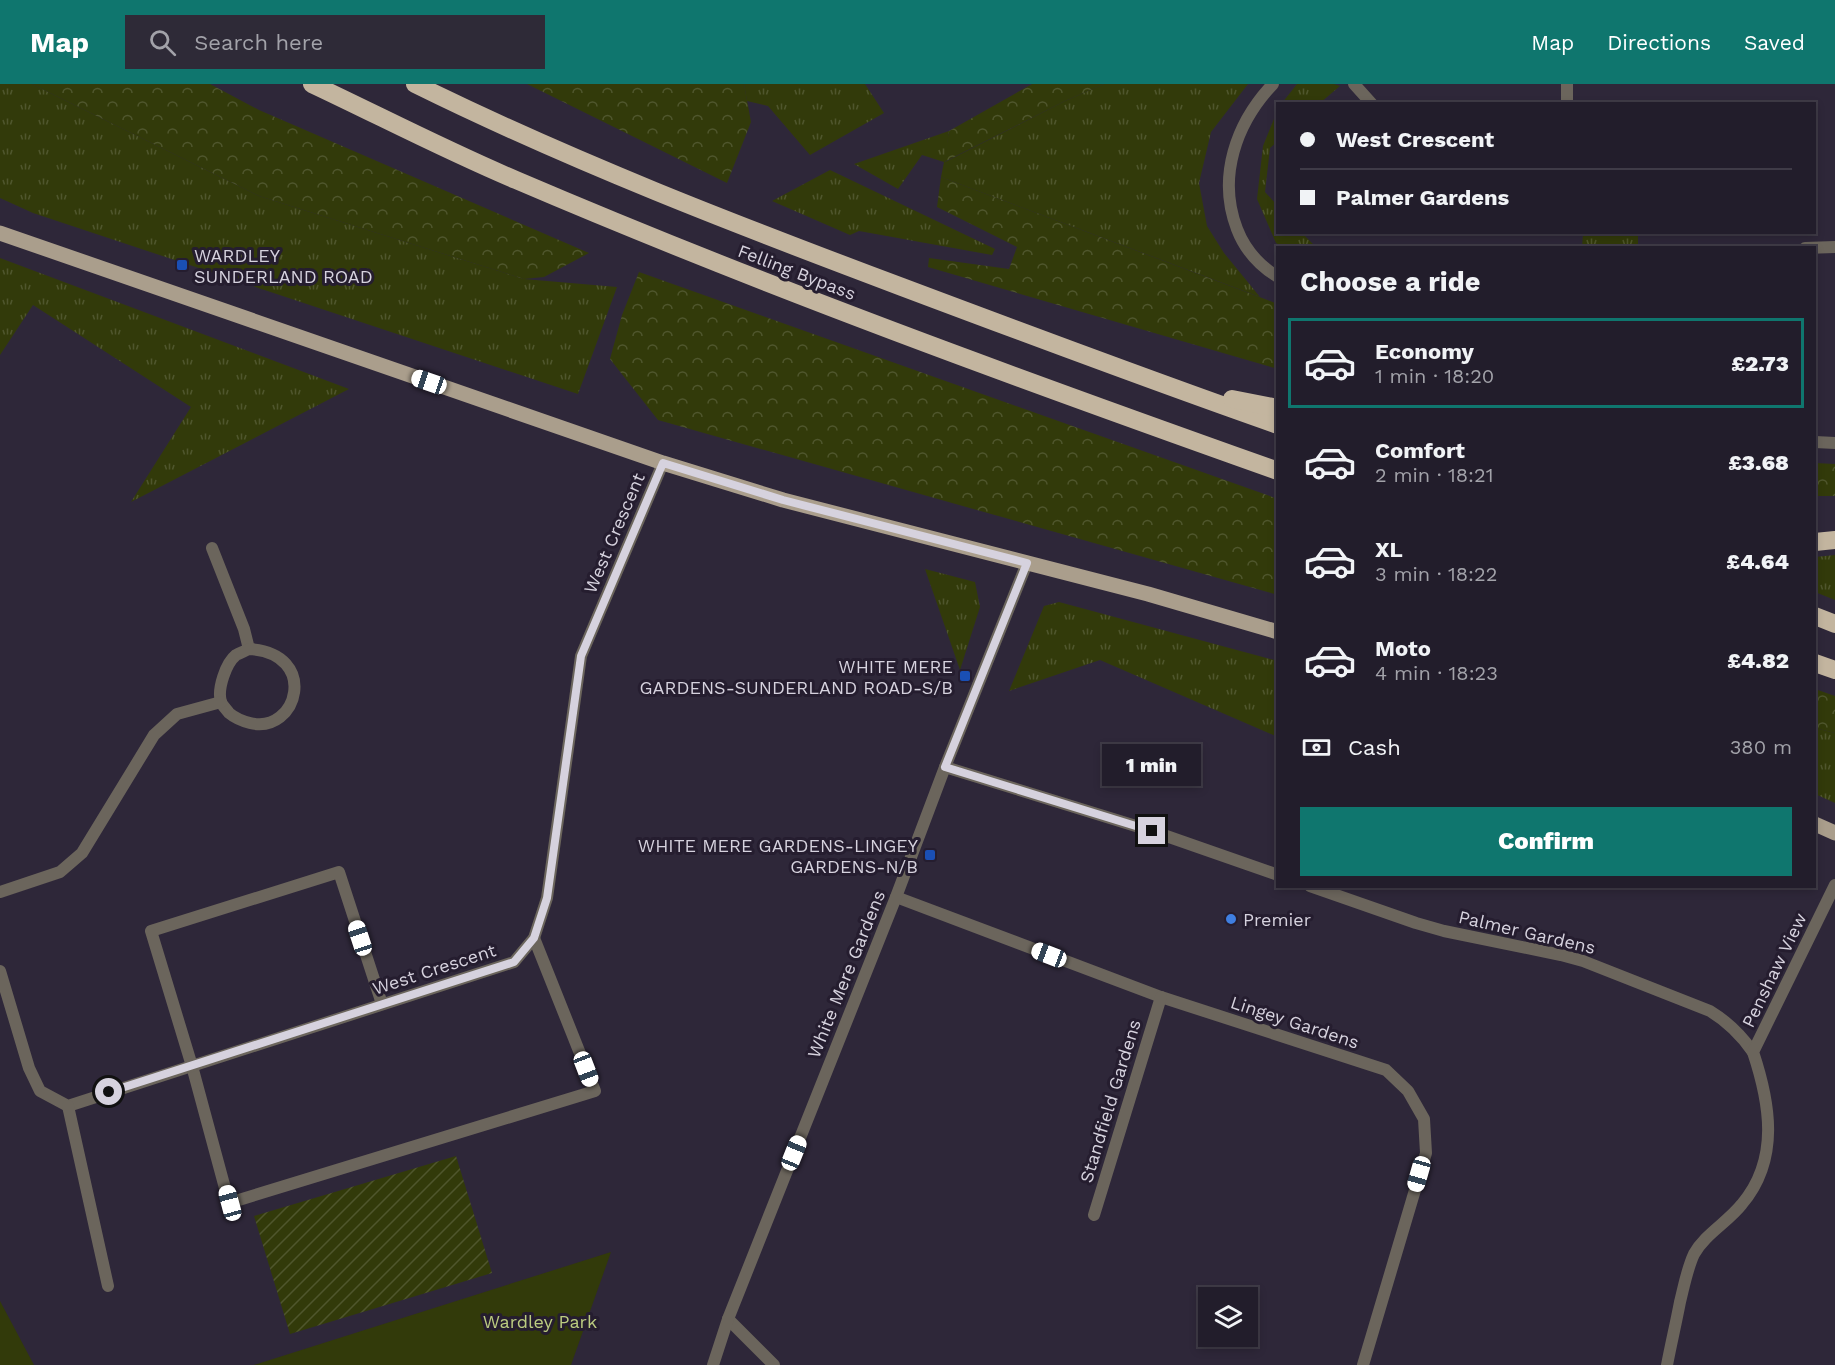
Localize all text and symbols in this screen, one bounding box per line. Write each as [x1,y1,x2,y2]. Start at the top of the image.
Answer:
search box [125,15,545,69]
text: Map [30,26,89,59]
icon: search [146,26,179,59]
text: Search here [194,30,323,55]
text: Map [1531,30,1574,55]
text: Directions [1607,30,1711,55]
text: Saved [1744,30,1805,55]
text: West Crescent [1336,127,1494,152]
text: Palmer Gardens [1336,185,1509,210]
street label: Felling Bypass [735,240,859,304]
place label: WARDLEY SUNDERLAND ROAD [194,245,373,287]
marker: WARDLEY SUNDERLAND ROAD [175,258,189,272]
text: Choose a ride [1300,266,1480,298]
icon: car [1303,336,1357,390]
text: Economy [1375,339,1474,364]
text: £2.73 [1731,351,1789,376]
text: 1 min · 18:20 [1375,364,1494,388]
car [409,368,449,396]
icon: car [1303,435,1357,489]
text: Comfort [1375,438,1465,463]
text: £3.68 [1728,450,1789,475]
text: 2 min · 18:21 [1375,463,1494,487]
street label: West Crescent [579,469,649,596]
icon: car [1303,534,1357,588]
text: XL [1375,537,1403,562]
text: £4.64 [1726,549,1789,574]
text: 3 min · 18:22 [1375,562,1497,586]
icon: car [1303,633,1357,687]
text: Moto [1375,636,1431,661]
text: £4.82 [1727,648,1789,673]
place label: WHITE MERE GARDENS-SUNDERLAND ROAD-S/B [640,656,953,698]
text: 4 min · 18:23 [1375,661,1498,685]
marker: WHITE MERE GARDENS-SUNDERLAND ROAD-S/B [958,669,972,683]
icon: cash [1300,731,1333,764]
text: Cash [1348,735,1401,760]
text: 380 m [1730,735,1792,759]
callout: 1 min [1102,744,1202,786]
text: 1 min [1126,753,1177,777]
button: Confirm [1300,807,1792,876]
route end [1138,817,1165,844]
place label: WHITE MERE GARDENS-LINGEY GARDENS-N/B [638,835,919,877]
marker: WHITE MERE GARDENS-LINGEY GARDENS-N/B [923,848,937,862]
street label: White Mere Gardens [803,887,889,1061]
street label: Palmer Gardens [1457,906,1597,958]
place label: Premier [1243,909,1311,930]
street label: Penshaw View [1737,909,1811,1031]
marker: Premier [1224,912,1238,926]
car [346,918,374,958]
street label: West Crescent [370,939,499,999]
car [1029,940,1069,970]
street label: Lingey Gardens [1228,991,1362,1053]
street label: Standfield Gardens [1075,1017,1145,1185]
car [571,1049,601,1089]
route start [95,1078,122,1105]
car [779,1133,809,1173]
car [1405,1154,1433,1194]
car [217,1183,243,1223]
map controls [1198,1287,1258,1347]
button: layers [1198,1287,1258,1347]
park label: Wardley Park [483,1311,597,1332]

